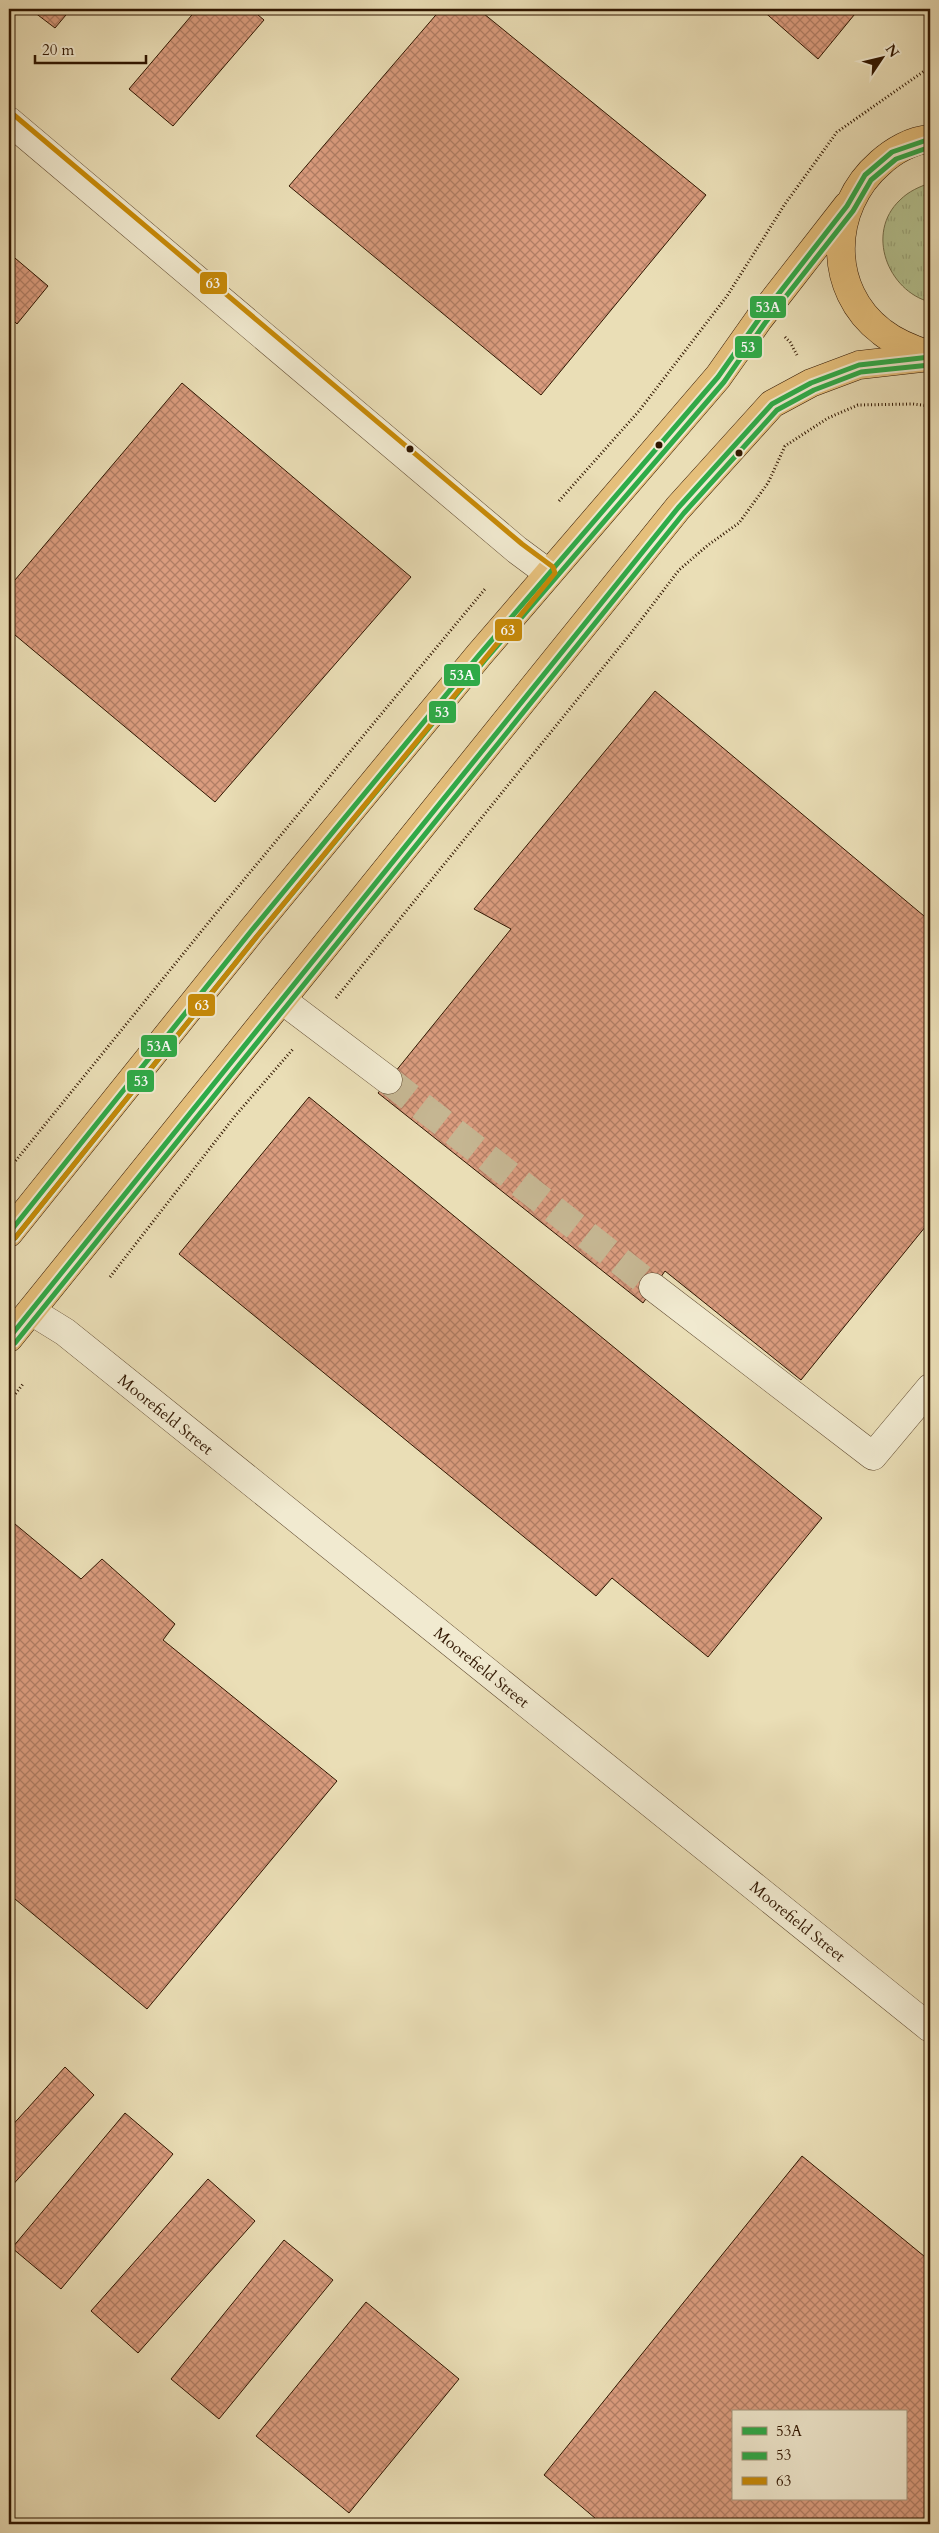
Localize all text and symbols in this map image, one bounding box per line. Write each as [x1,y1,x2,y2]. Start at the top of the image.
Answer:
scale bar [35,32,146,64]
north arrow [856,32,906,82]
text: 20 m [42,40,74,60]
text: N [881,40,904,61]
line badge: 63 [199,271,228,295]
text: 63 [206,274,220,293]
line badge: 53A [749,295,787,319]
text: 53A [756,298,781,317]
line badge: 53 [734,335,763,359]
text: 53 [741,338,755,357]
unlabelled marker [654,440,664,450]
unlabelled marker [405,444,415,454]
unlabelled marker [734,448,744,458]
line badge: 63 [494,618,523,642]
text: 63 [501,621,515,640]
line badge: 53A [443,663,481,687]
text: 53A [450,666,475,685]
line badge: 53 [428,700,457,724]
text: 53 [435,703,449,722]
line badge: 63 [187,993,216,1017]
text: 63 [195,996,209,1015]
line badge: 53A [140,1034,178,1058]
text: 53A [147,1037,172,1056]
line badge: 53 [126,1069,155,1093]
text: 53 [134,1072,148,1091]
street label: Moorefield Street [113,1369,218,1460]
street label: Moorefield Street [429,1622,534,1713]
street label: Moorefield Street [745,1876,850,1967]
legend [732,2410,906,2500]
text: 53A [776,2421,802,2441]
text: 53 [776,2445,791,2465]
text: 63 [776,2471,791,2491]

